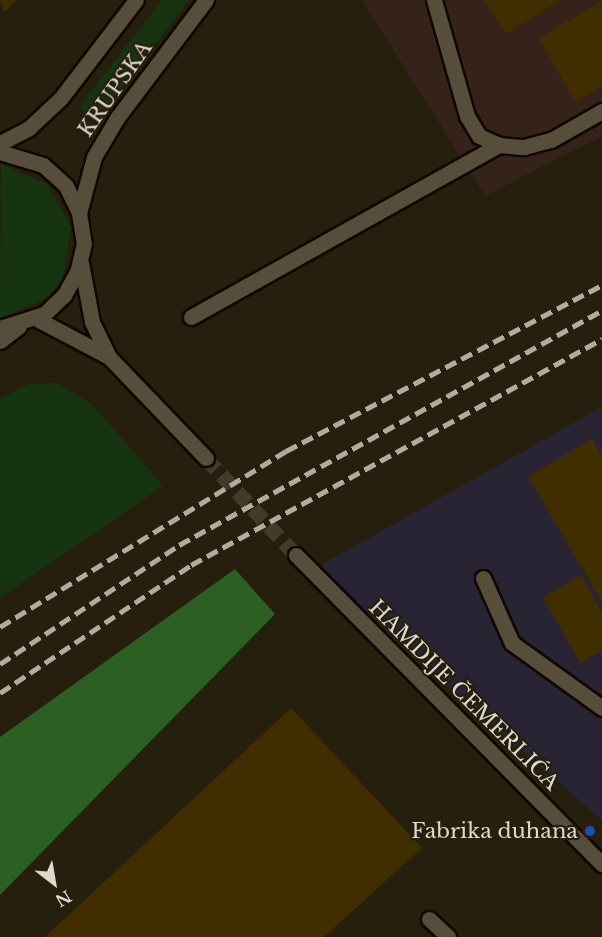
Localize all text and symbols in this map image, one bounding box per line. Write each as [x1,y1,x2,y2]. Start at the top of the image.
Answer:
street label: KRUPSKA [73,36,157,142]
street label: HAMDIJE ČEMERLIĆA [364,595,564,795]
place label: Fabrika duhana [411,818,578,844]
marker: Fabrika duhana [583,824,597,838]
north arrow [24,853,84,913]
text: N [52,886,75,911]

